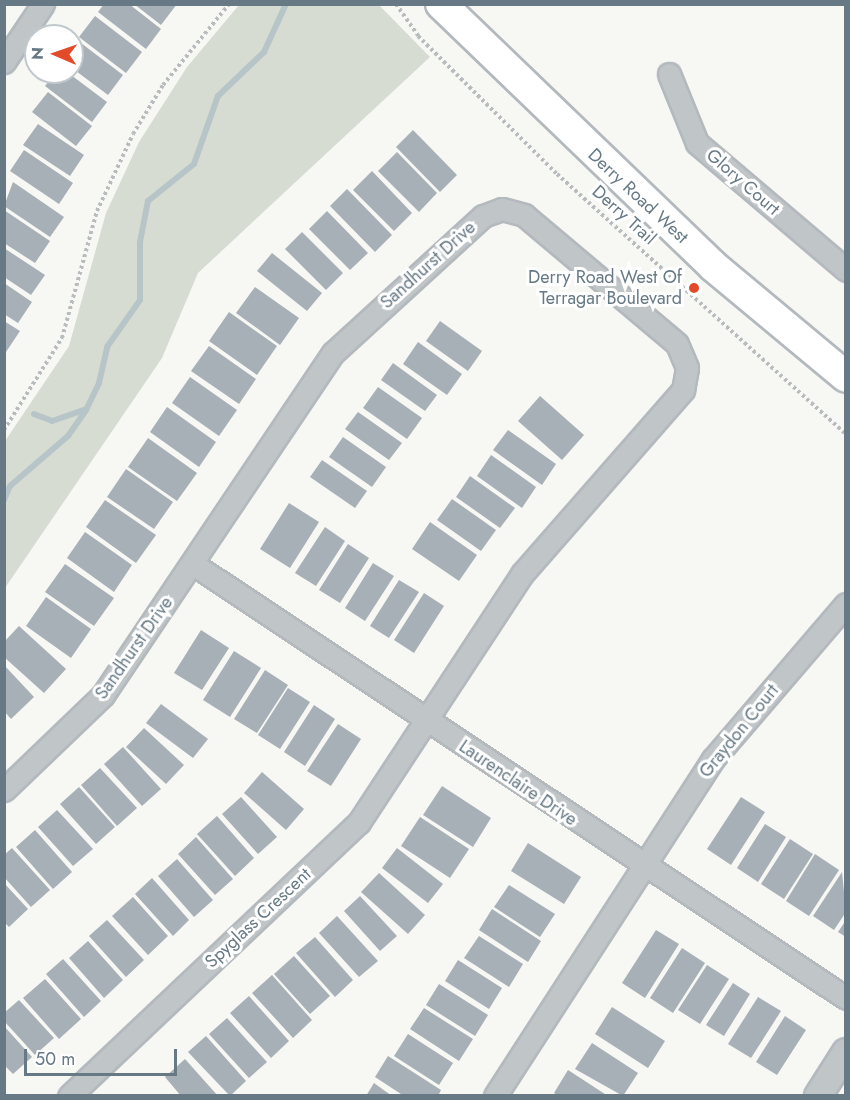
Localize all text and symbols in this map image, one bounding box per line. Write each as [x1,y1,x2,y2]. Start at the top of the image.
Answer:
north arrow [24,24,84,84]
text: N [26,47,49,60]
street label: Derry Road West [583,144,693,248]
street label: Glory Court [702,144,784,220]
street label: Derry Trail [588,181,660,249]
street label: Sandhurst Drive [376,217,480,313]
place label: Derry Road West Of Terragar Boulevard [528,267,682,310]
marker: Derry Road West Of Terragar Boulevard [687,281,701,295]
street label: Sandhurst Drive [91,593,177,703]
street label: Graydon Court [695,680,783,782]
street label: Laurenclaire Drive [455,736,581,830]
street label: Spyglass Crescent [201,863,315,973]
scale bar [27,1037,180,1075]
text: 50 m [35,1046,75,1072]

